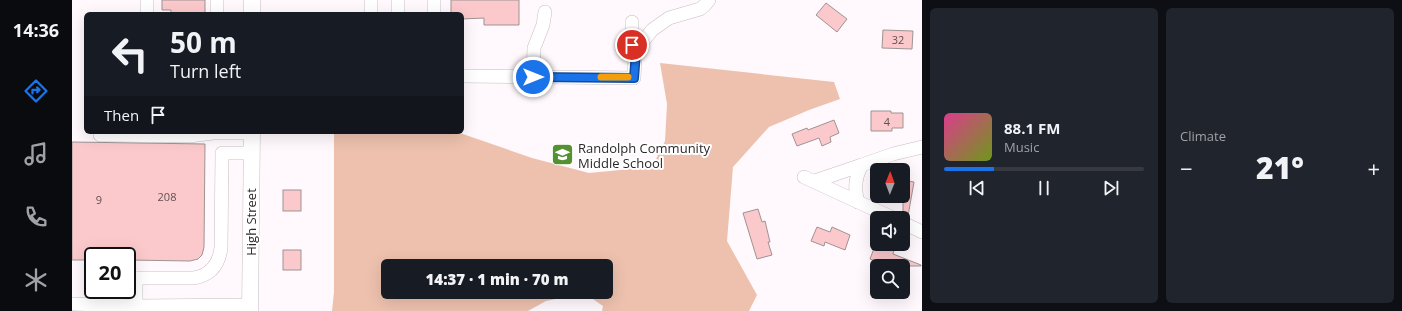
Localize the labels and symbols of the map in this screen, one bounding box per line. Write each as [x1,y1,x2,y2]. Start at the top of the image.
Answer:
pin [615,28,649,62]
house number: 32 [892,32,904,47]
position arrow [512,56,554,98]
house number: 4 [884,114,891,129]
place label: Randolph Community Middle School [578,139,711,172]
school or university icon: Randolph Community Middle School [550,142,576,168]
north arrow [870,163,910,203]
street label: High Street [242,188,260,256]
house number: 208 [158,189,176,204]
house number: 9 [96,192,102,207]
speed limit sign: 20 [84,247,136,299]

